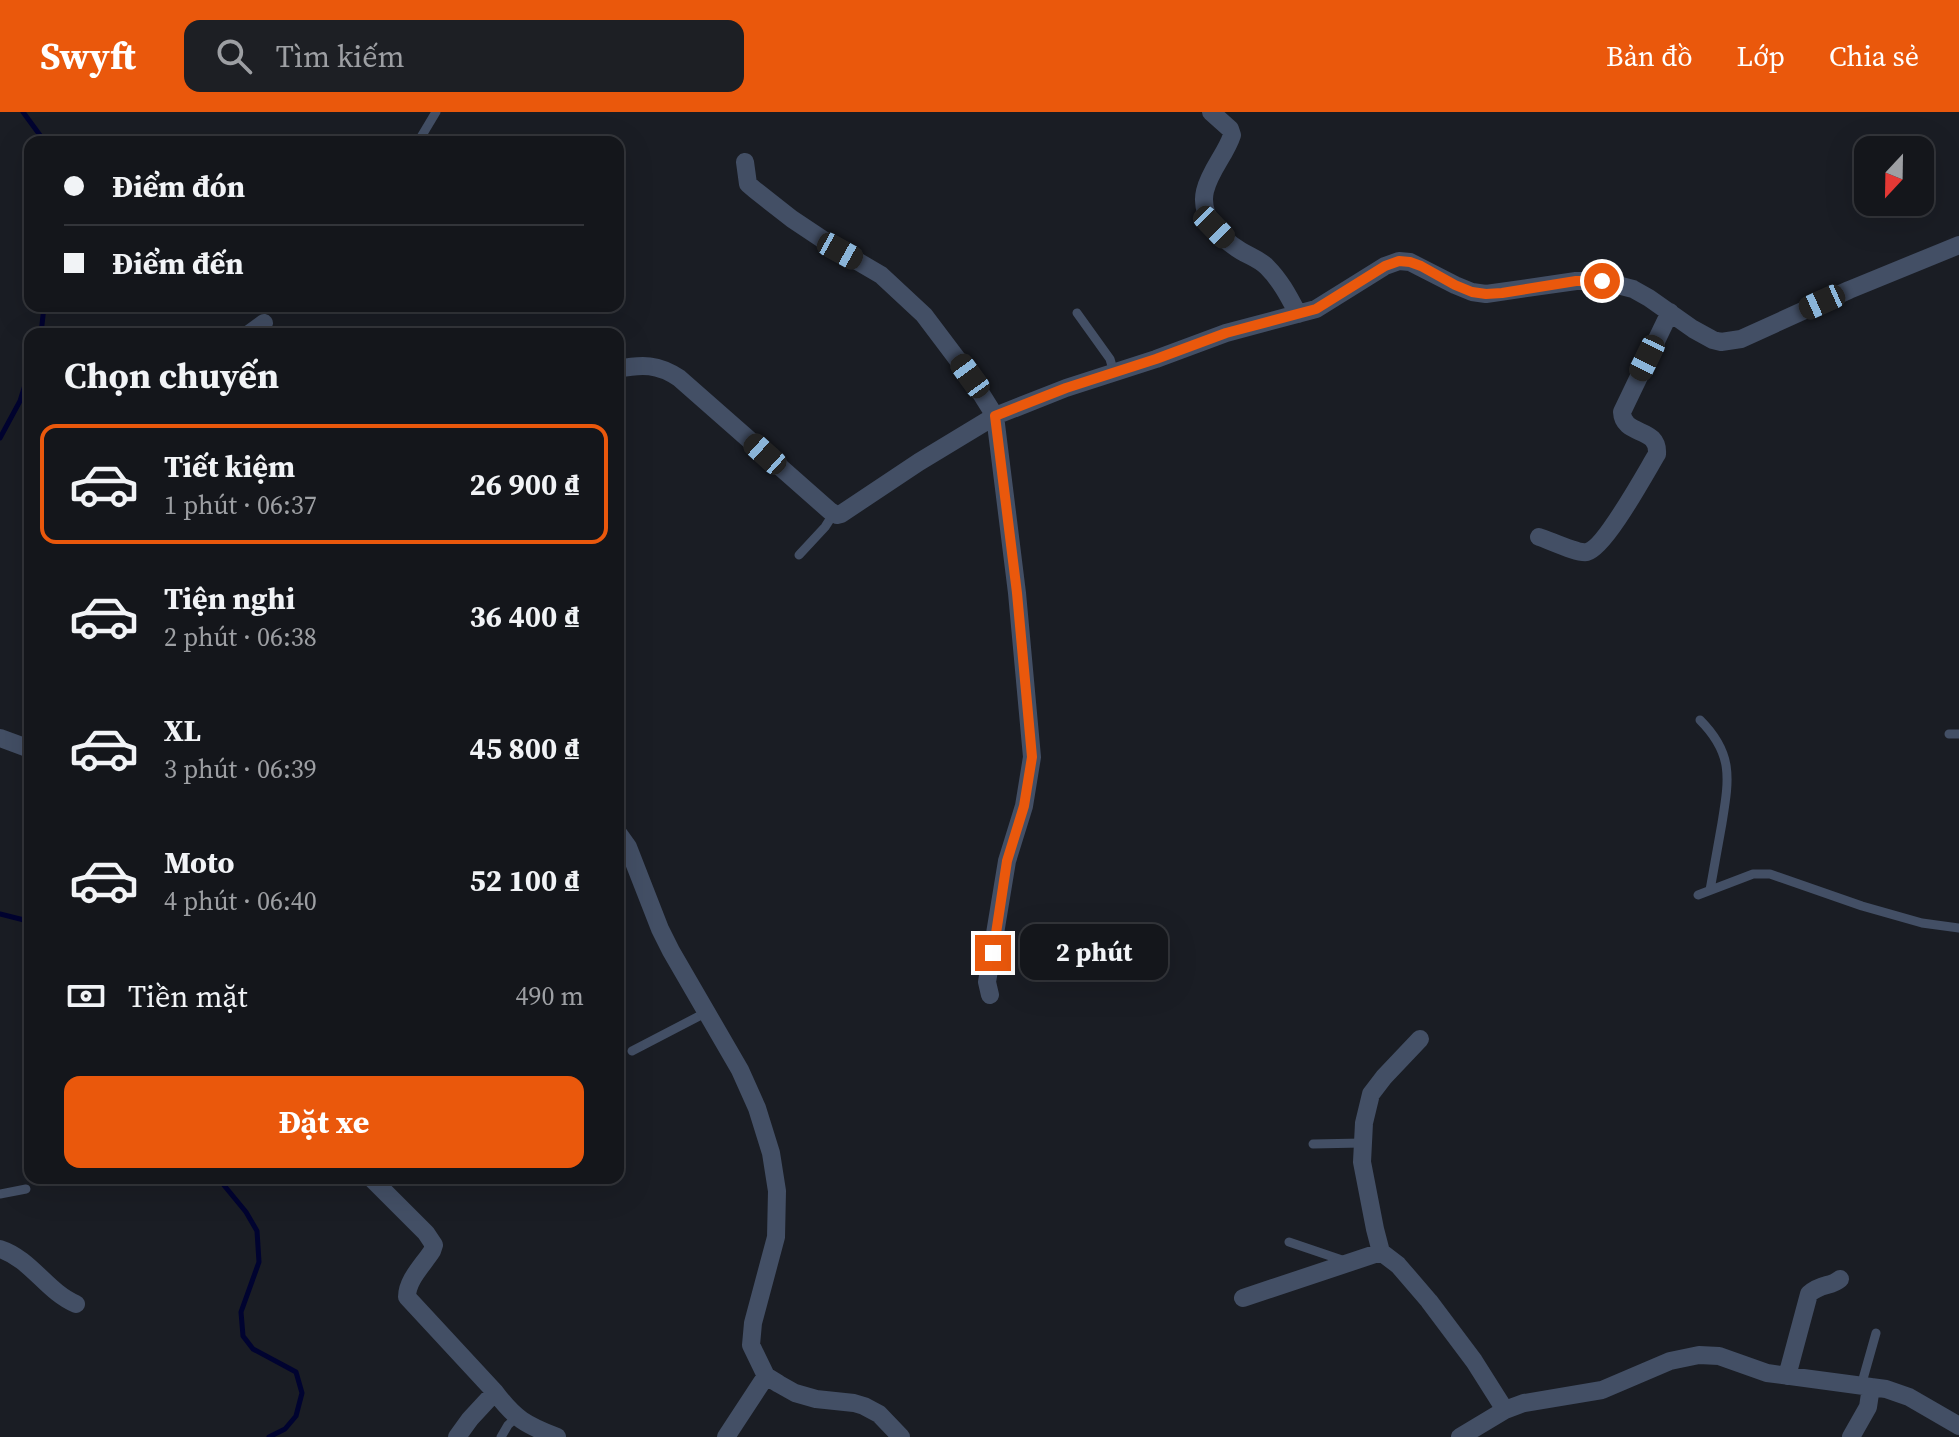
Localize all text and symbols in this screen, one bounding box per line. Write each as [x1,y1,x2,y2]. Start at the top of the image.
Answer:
search box [184,20,744,92]
text: Swyft [40,30,136,82]
icon: search [212,34,256,78]
text: Tìm kiếm [276,36,405,77]
text: Bản đồ [1606,37,1693,75]
text: Lớp [1737,37,1785,75]
text: Chia sẻ [1829,37,1919,75]
north arrow [1854,136,1934,216]
map controls [1854,136,1934,216]
text: Điểm đón [112,166,245,207]
car [1189,201,1239,253]
car [813,229,867,273]
text: Điểm đến [112,243,244,284]
route start [1584,263,1620,299]
car [1795,281,1849,323]
car [1626,331,1668,385]
car [946,350,994,402]
text: Chọn chuyến [64,351,279,400]
car [739,429,791,479]
text: Tiết kiệm [164,446,295,487]
icon: car [68,448,140,520]
text: 26 900 ₫ [470,464,580,505]
text: 1 phút · 06:37 [164,487,317,523]
text: Tiện nghi [164,578,295,619]
icon: car [68,580,140,652]
text: 36 400 ₫ [470,596,580,637]
text: 2 phút · 06:38 [164,619,317,655]
text: XL [164,710,201,751]
icon: car [68,712,140,784]
text: 45 800 ₫ [470,728,580,769]
text: 3 phút · 06:39 [164,751,317,787]
text: Moto [164,842,235,883]
icon: car [68,844,140,916]
text: 52 100 ₫ [470,860,580,901]
text: 4 phút · 06:40 [164,883,317,919]
callout: 2 phút [1021,925,1169,981]
text: 2 phút [1056,934,1132,970]
route end [975,935,1011,971]
icon: cash [64,974,108,1018]
text: Tiền mặt [128,976,248,1017]
text: 490 m [516,978,584,1014]
button: Đặt xe [64,1076,584,1168]

